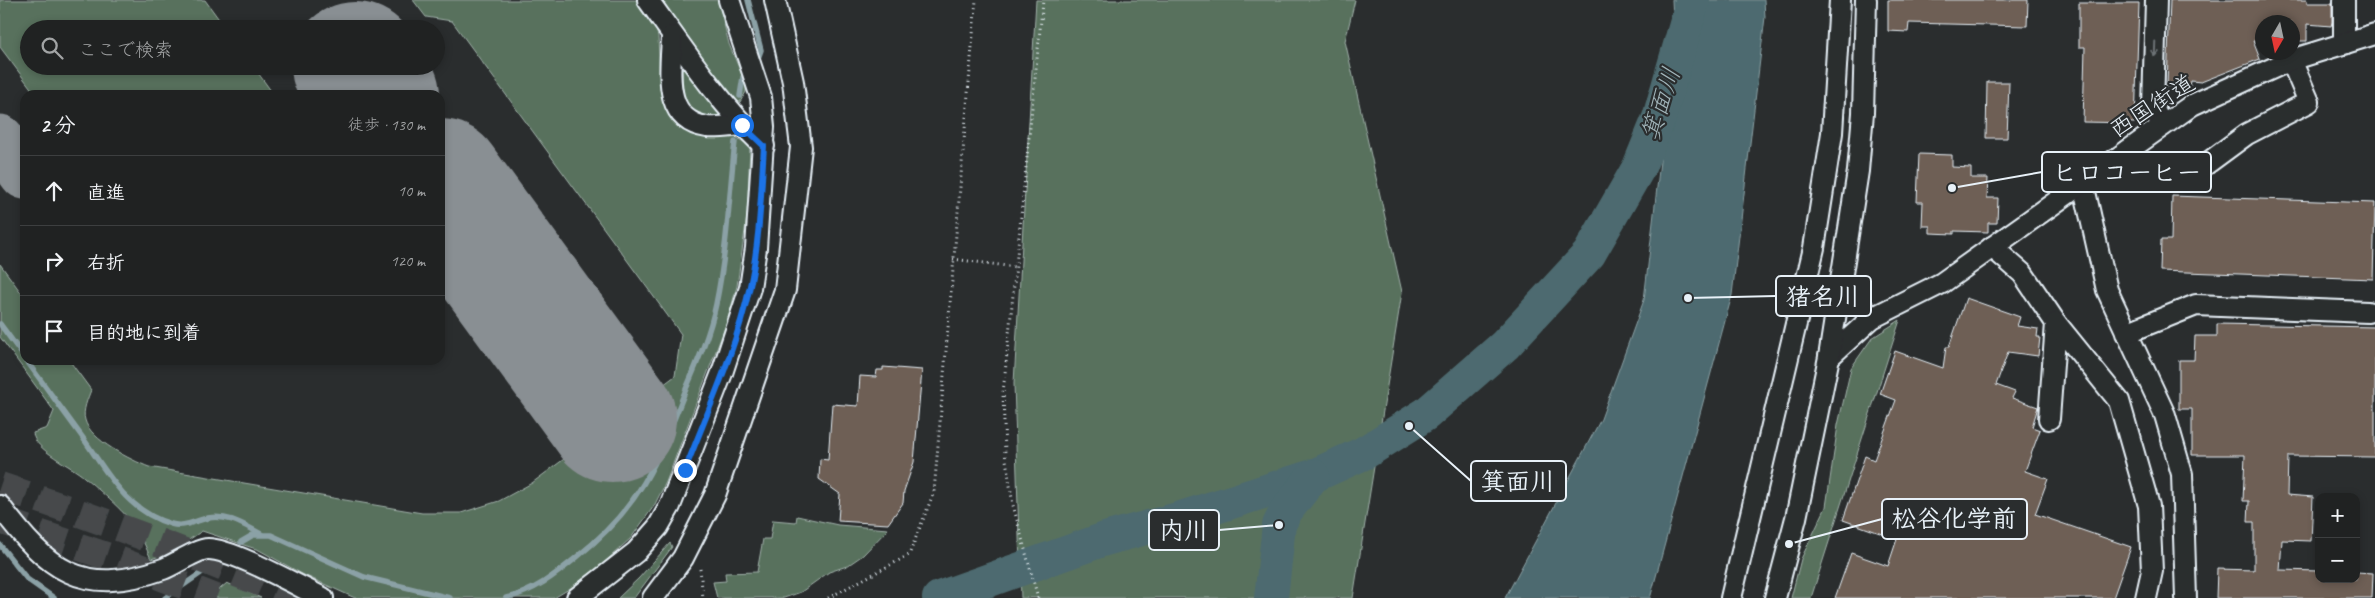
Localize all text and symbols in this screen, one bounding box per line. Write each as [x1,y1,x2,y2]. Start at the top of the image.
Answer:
north arrow [2255,15,2300,60]
search box [20,20,445,75]
icon: search [38,34,66,62]
text: ここで検索 [78,38,173,62]
one-way arrow [2150,40,2159,56]
water label: 箕面川 [1634,63,1688,145]
street label: 西国街道 [2104,67,2200,145]
text: 2 分 [40,112,76,138]
route start [731,114,754,137]
text: 徒歩 · 130 m [348,115,425,135]
callout: ヒロコーヒー [2042,152,2211,192]
text: ヒロコーヒー [2052,157,2202,189]
icon: ahead [40,177,68,205]
text: 直進 [87,181,125,205]
text: 10 m [398,181,425,201]
icon: right [40,247,68,275]
text: 右折 [87,251,125,275]
text: 120 m [391,251,425,271]
callout: 猪名川 [1776,276,1871,316]
text: 猪名川 [1785,281,1861,313]
icon: arrive [40,317,68,345]
text: 目的地に到着 [87,321,201,345]
route end [674,459,697,482]
callout: 箕面川 [1471,461,1566,501]
text: 箕面川 [1480,466,1556,498]
map controls [2315,493,2360,583]
button: + [2315,493,2360,538]
callout: 松谷化学前 [1882,499,2027,539]
text: 松谷化学前 [1891,503,2017,535]
callout: 内川 [1149,510,1219,550]
text: 内川 [1159,515,1209,547]
button: − [2315,538,2360,583]

